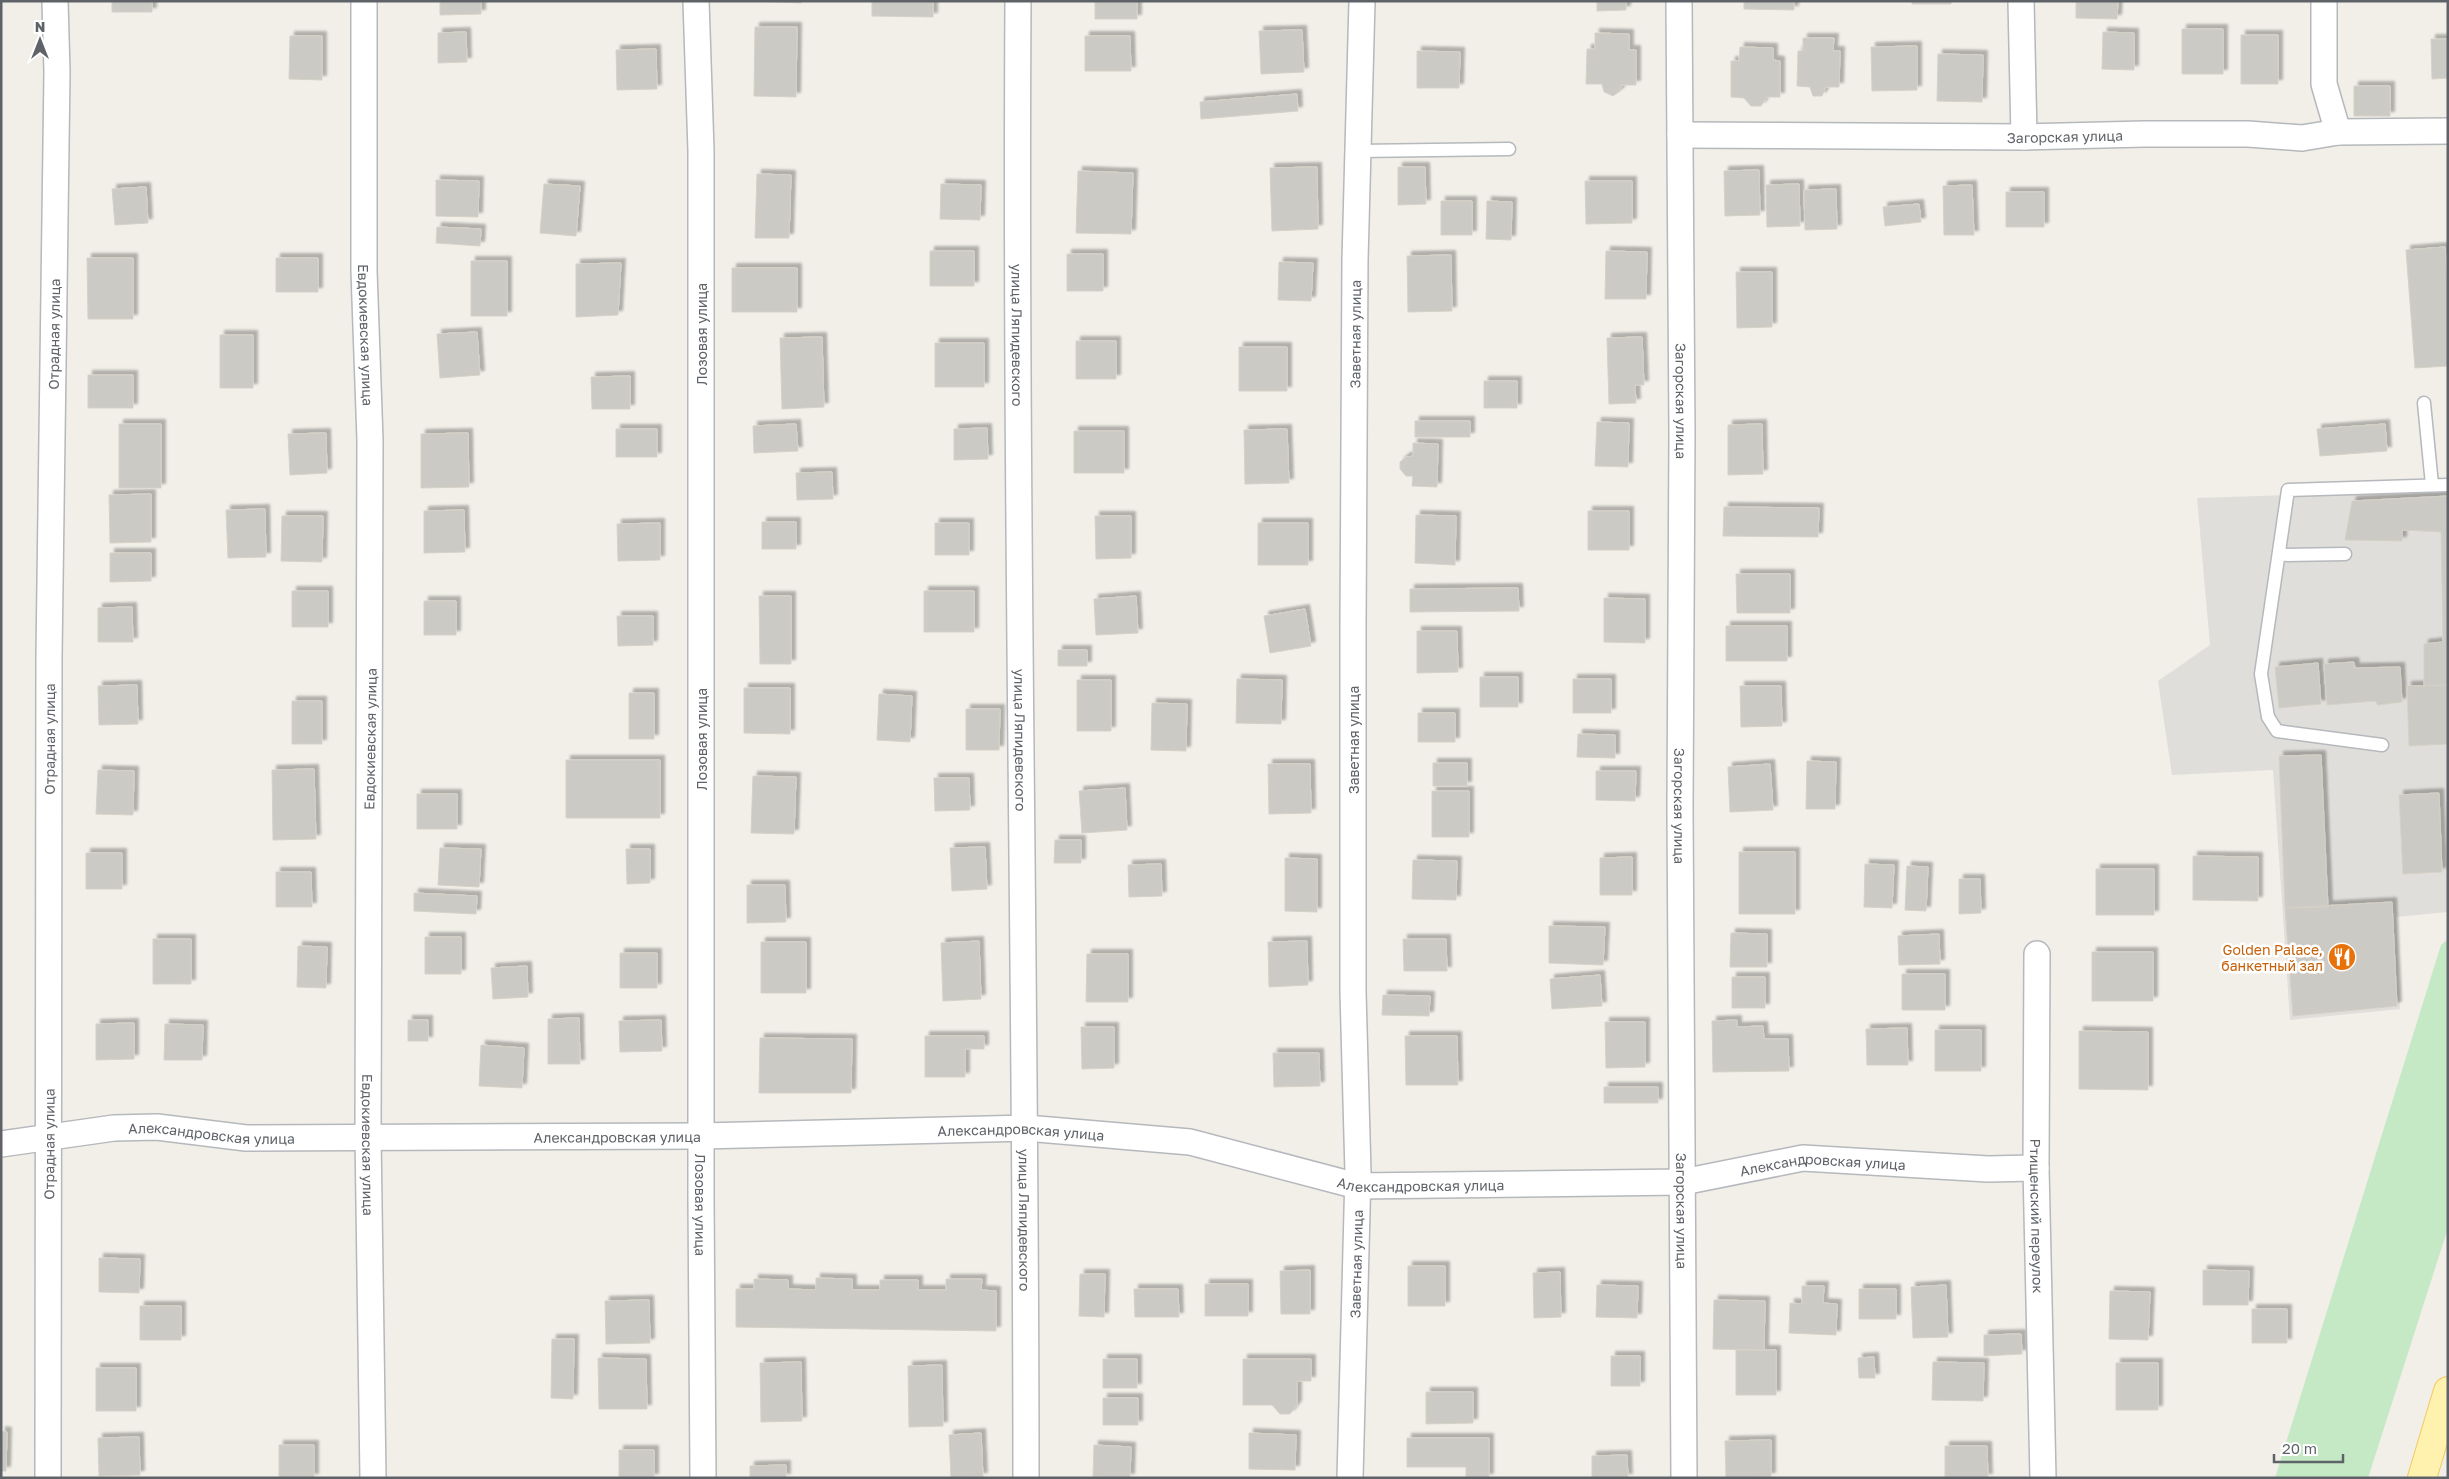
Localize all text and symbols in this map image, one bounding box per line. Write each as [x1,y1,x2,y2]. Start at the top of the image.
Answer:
north arrow [15,15,65,65]
text: N [35,18,45,35]
street label: Загорская улица [2007,126,2123,146]
street label: Евдокиевская улица [356,264,377,406]
street label: улица Ляпидевского [1009,264,1027,406]
street label: Отрадная улица [44,278,63,390]
street label: Заветная улица [1346,280,1363,389]
street label: Лозовая улица [693,283,710,385]
street label: Загорская улица [1673,343,1691,459]
street label: Евдокиевская улица [360,668,380,810]
street label: улица Ляпидевского [1012,669,1030,811]
street label: Отрадная улица [40,683,57,795]
street label: Заветная улица [1345,686,1362,794]
street label: Лозовая улица [693,688,710,790]
street label: Загорская улица [1671,748,1689,864]
place label: Golden Palace, банкетный зал [2221,941,2323,974]
restaurant icon: Golden Palace, банкетный зал [2327,942,2357,972]
street label: Евдокиевская улица [359,1074,378,1216]
street label: Отрадная улица [40,1088,57,1200]
street label: Александровская улица [128,1118,295,1147]
street label: Александровская улица [937,1119,1105,1143]
street label: Александровская улица [533,1128,701,1145]
street label: Ртищенский переулок [2027,1139,2047,1294]
street label: улица Ляпидевского [1016,1149,1034,1291]
street label: Александровская улица [1738,1149,1906,1179]
street label: Загорская улица [1674,1153,1691,1269]
street label: Лозовая улица [693,1154,710,1256]
street label: Александровская улица [1336,1173,1505,1195]
street label: Заветная улица [1346,1210,1366,1319]
scale bar [2274,1432,2343,1464]
text: 20 m [2282,1439,2317,1457]

